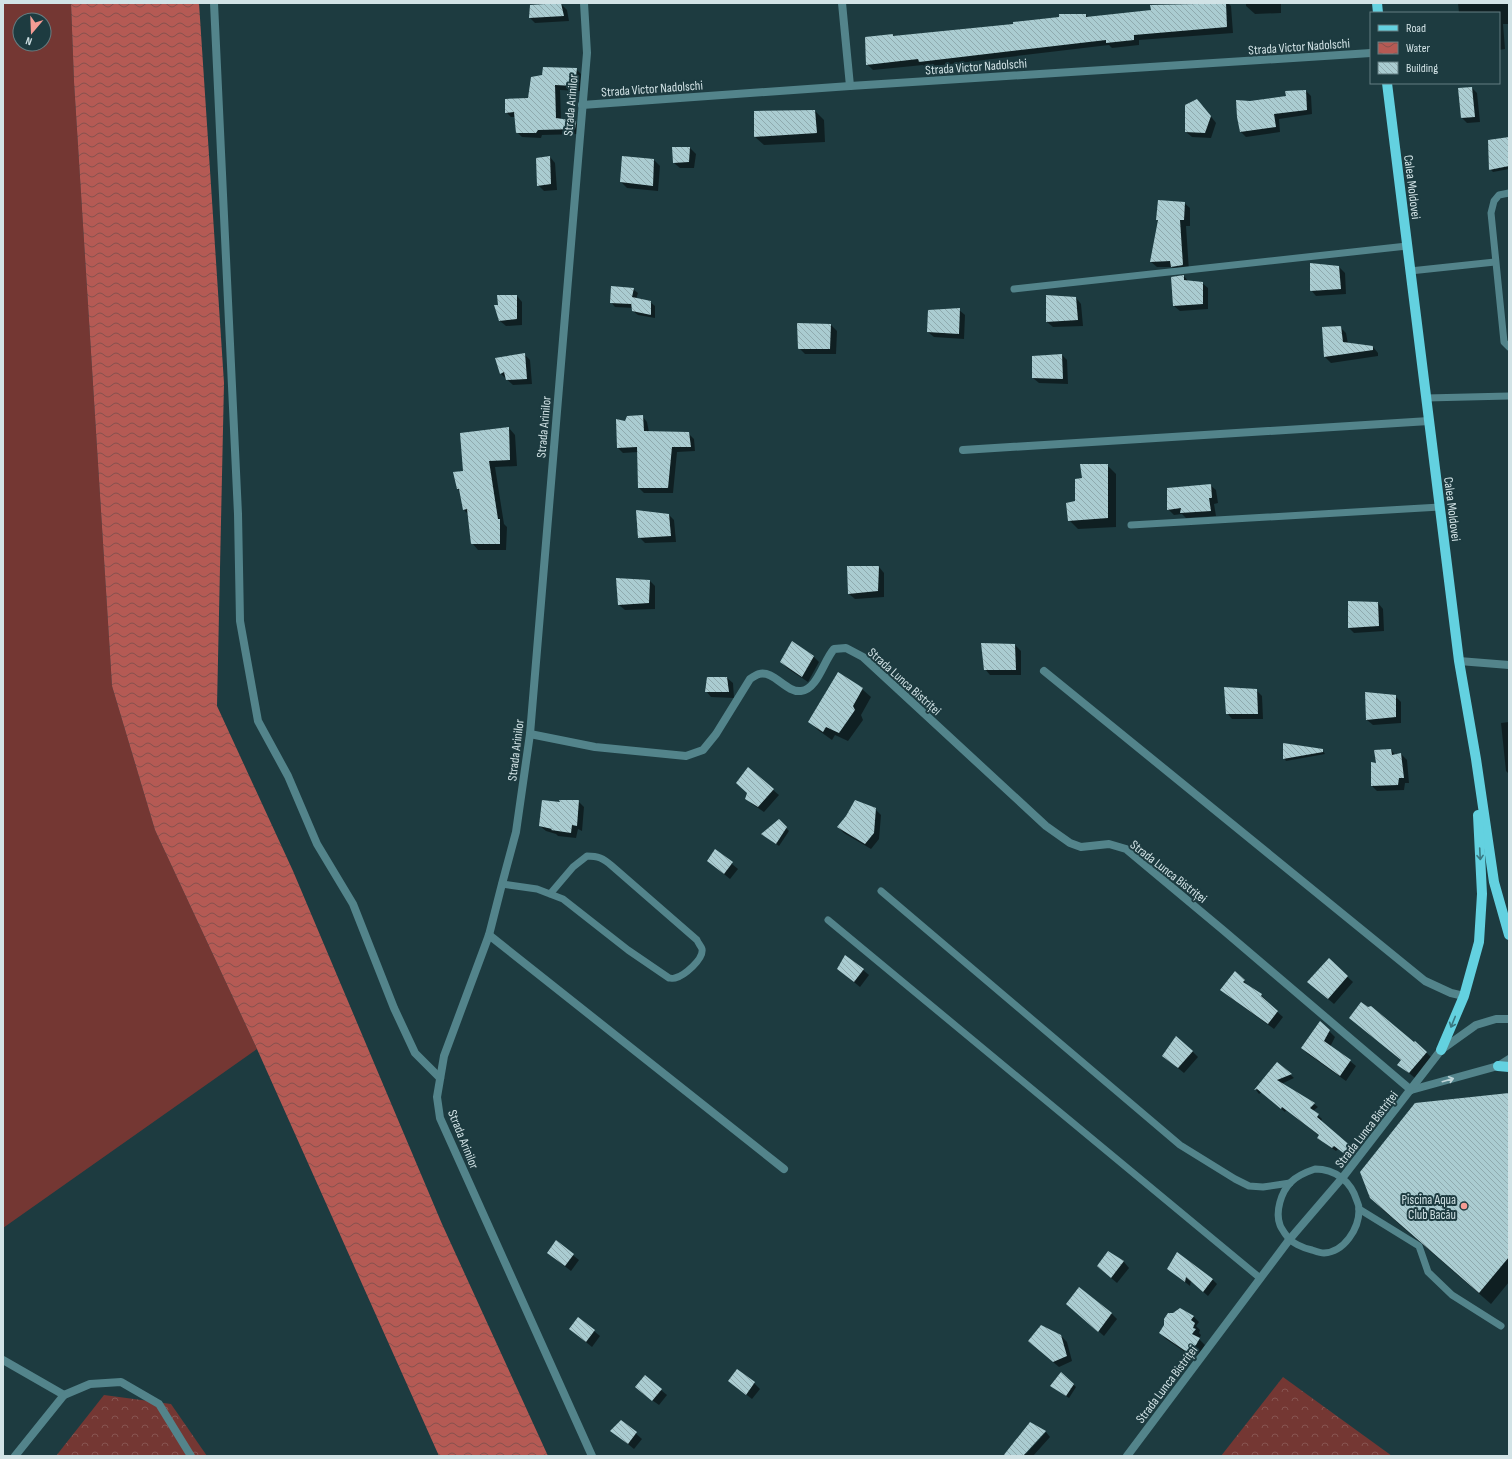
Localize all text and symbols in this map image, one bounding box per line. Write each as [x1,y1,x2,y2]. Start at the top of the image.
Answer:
north arrow [12,12,52,52]
legend [1370,12,1500,84]
text: Road [1406,21,1426,36]
text: N [24,34,34,48]
street label: Strada Victor Nadolschi [1248,35,1350,59]
text: Water [1406,41,1430,56]
street label: Strada Victor Nadolschi [925,55,1027,79]
text: Building [1406,61,1438,76]
street label: Strada Arinilor [560,73,582,137]
street label: Strada Victor Nadolschi [601,77,703,101]
street label: Calea Moldovei [1400,154,1424,220]
street label: Strada Arinilor [533,395,555,459]
street label: Calea Moldovei [1440,476,1464,542]
street label: Strada Lunca Bistriței [864,645,944,719]
street label: Strada Arinilor [504,718,528,782]
street label: Strada Lunca Bistriței [1127,837,1210,907]
one-way arrow [1477,847,1484,860]
one-way arrow [1449,1016,1456,1028]
one-way arrow [1442,1076,1455,1083]
street label: Strada Lunca Bistriței [1332,1088,1402,1171]
street label: Strada Arinilor [444,1108,482,1171]
place label: Piscina Aqua Club Bacău [1402,1192,1456,1223]
marker: Piscina Aqua Club Bacău [1459,1201,1469,1211]
street label: Strada Lunca Bistriței [1132,1343,1201,1427]

